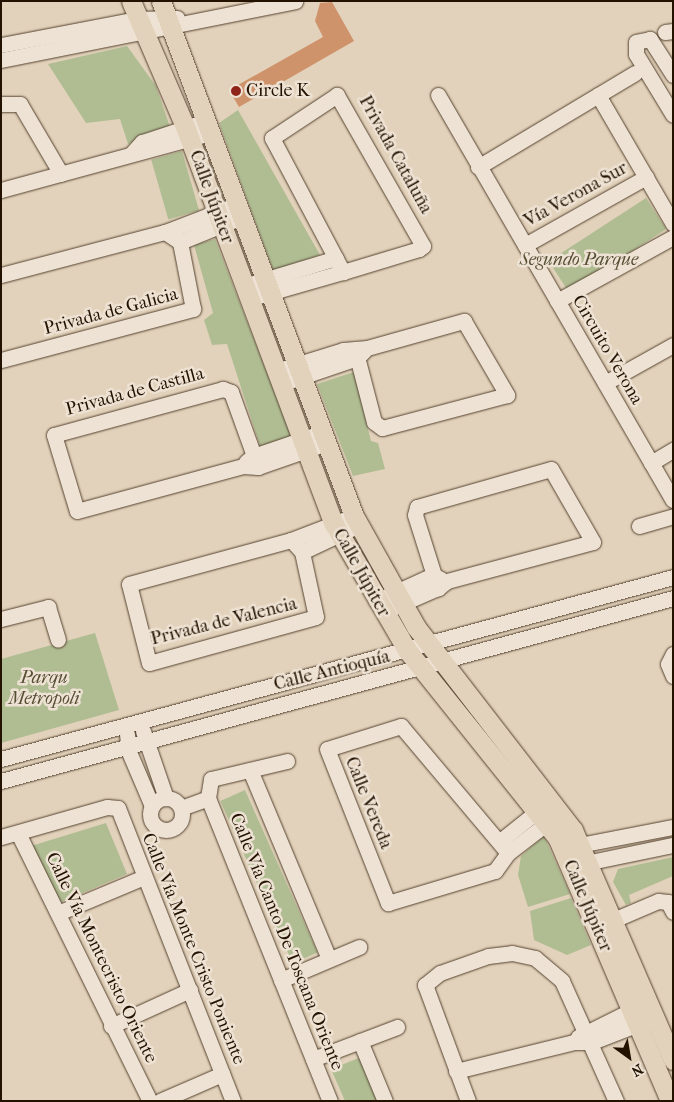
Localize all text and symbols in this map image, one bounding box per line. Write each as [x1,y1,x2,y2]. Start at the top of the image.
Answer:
place label: Circle K [246,80,309,102]
marker: Circle K [230,85,242,97]
street label: Privada Cataluña [354,92,436,218]
street label: Calle Júpiter [184,147,238,247]
street label: Vía Verona Sur [521,158,631,232]
park label: Segundo Parque [520,249,638,271]
street label: Privada de Galicia [42,284,180,340]
street label: Circuito Verona [567,292,647,408]
street label: Privada de Castilla [63,363,207,421]
street label: Calle Júpiter [328,525,394,621]
street label: Privada de Valencia [149,593,299,651]
street label: Calle Antioquía [272,646,392,696]
park label: Parqu Metropoli [9,668,79,711]
street label: Calle Vereda [340,754,396,852]
street label: Calle Vía Canto De Toscana Oriente [224,810,348,1074]
street label: Calle Vía Monte Cristo Poniente [137,830,249,1068]
street label: Calle Vía Montecristo Oriente [41,849,161,1067]
street label: Calle Júpiter [558,857,616,955]
north arrow [604,1032,654,1082]
text: N [628,1060,646,1080]

